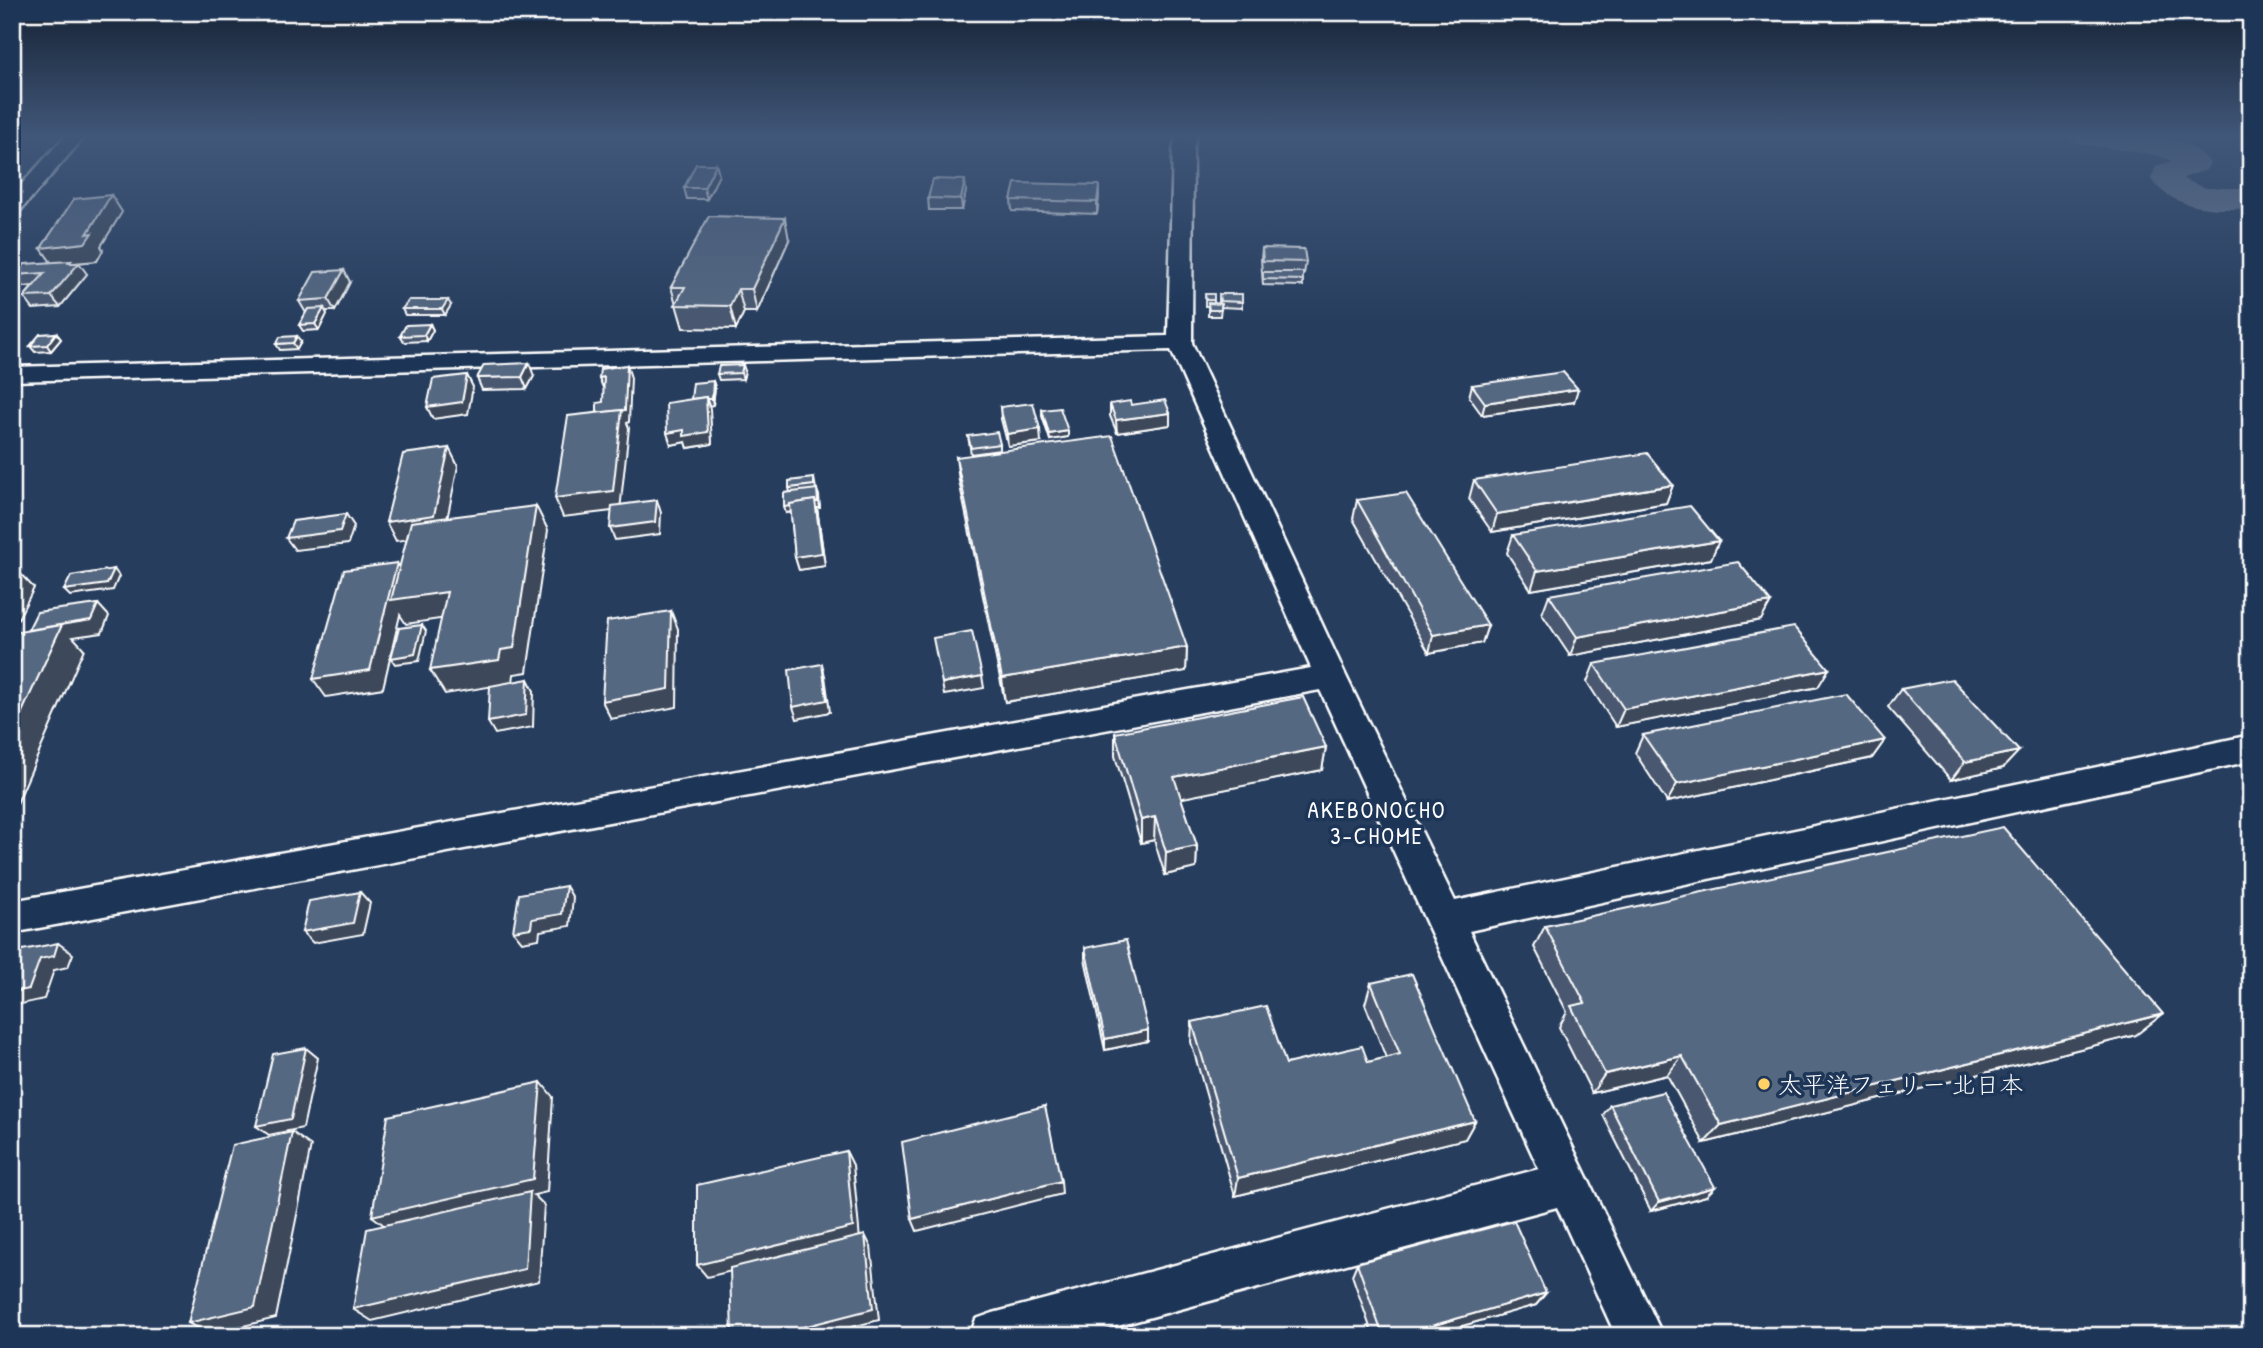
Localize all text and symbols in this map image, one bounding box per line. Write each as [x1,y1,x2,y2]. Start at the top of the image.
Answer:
district label: AKEBONOCHO 3-CHOME [1307,794,1447,851]
place label: 太平洋フェリー 北日本 [1778,1068,2024,1100]
marker: 太平洋フェリー 北日本 [1756,1076,1772,1092]

